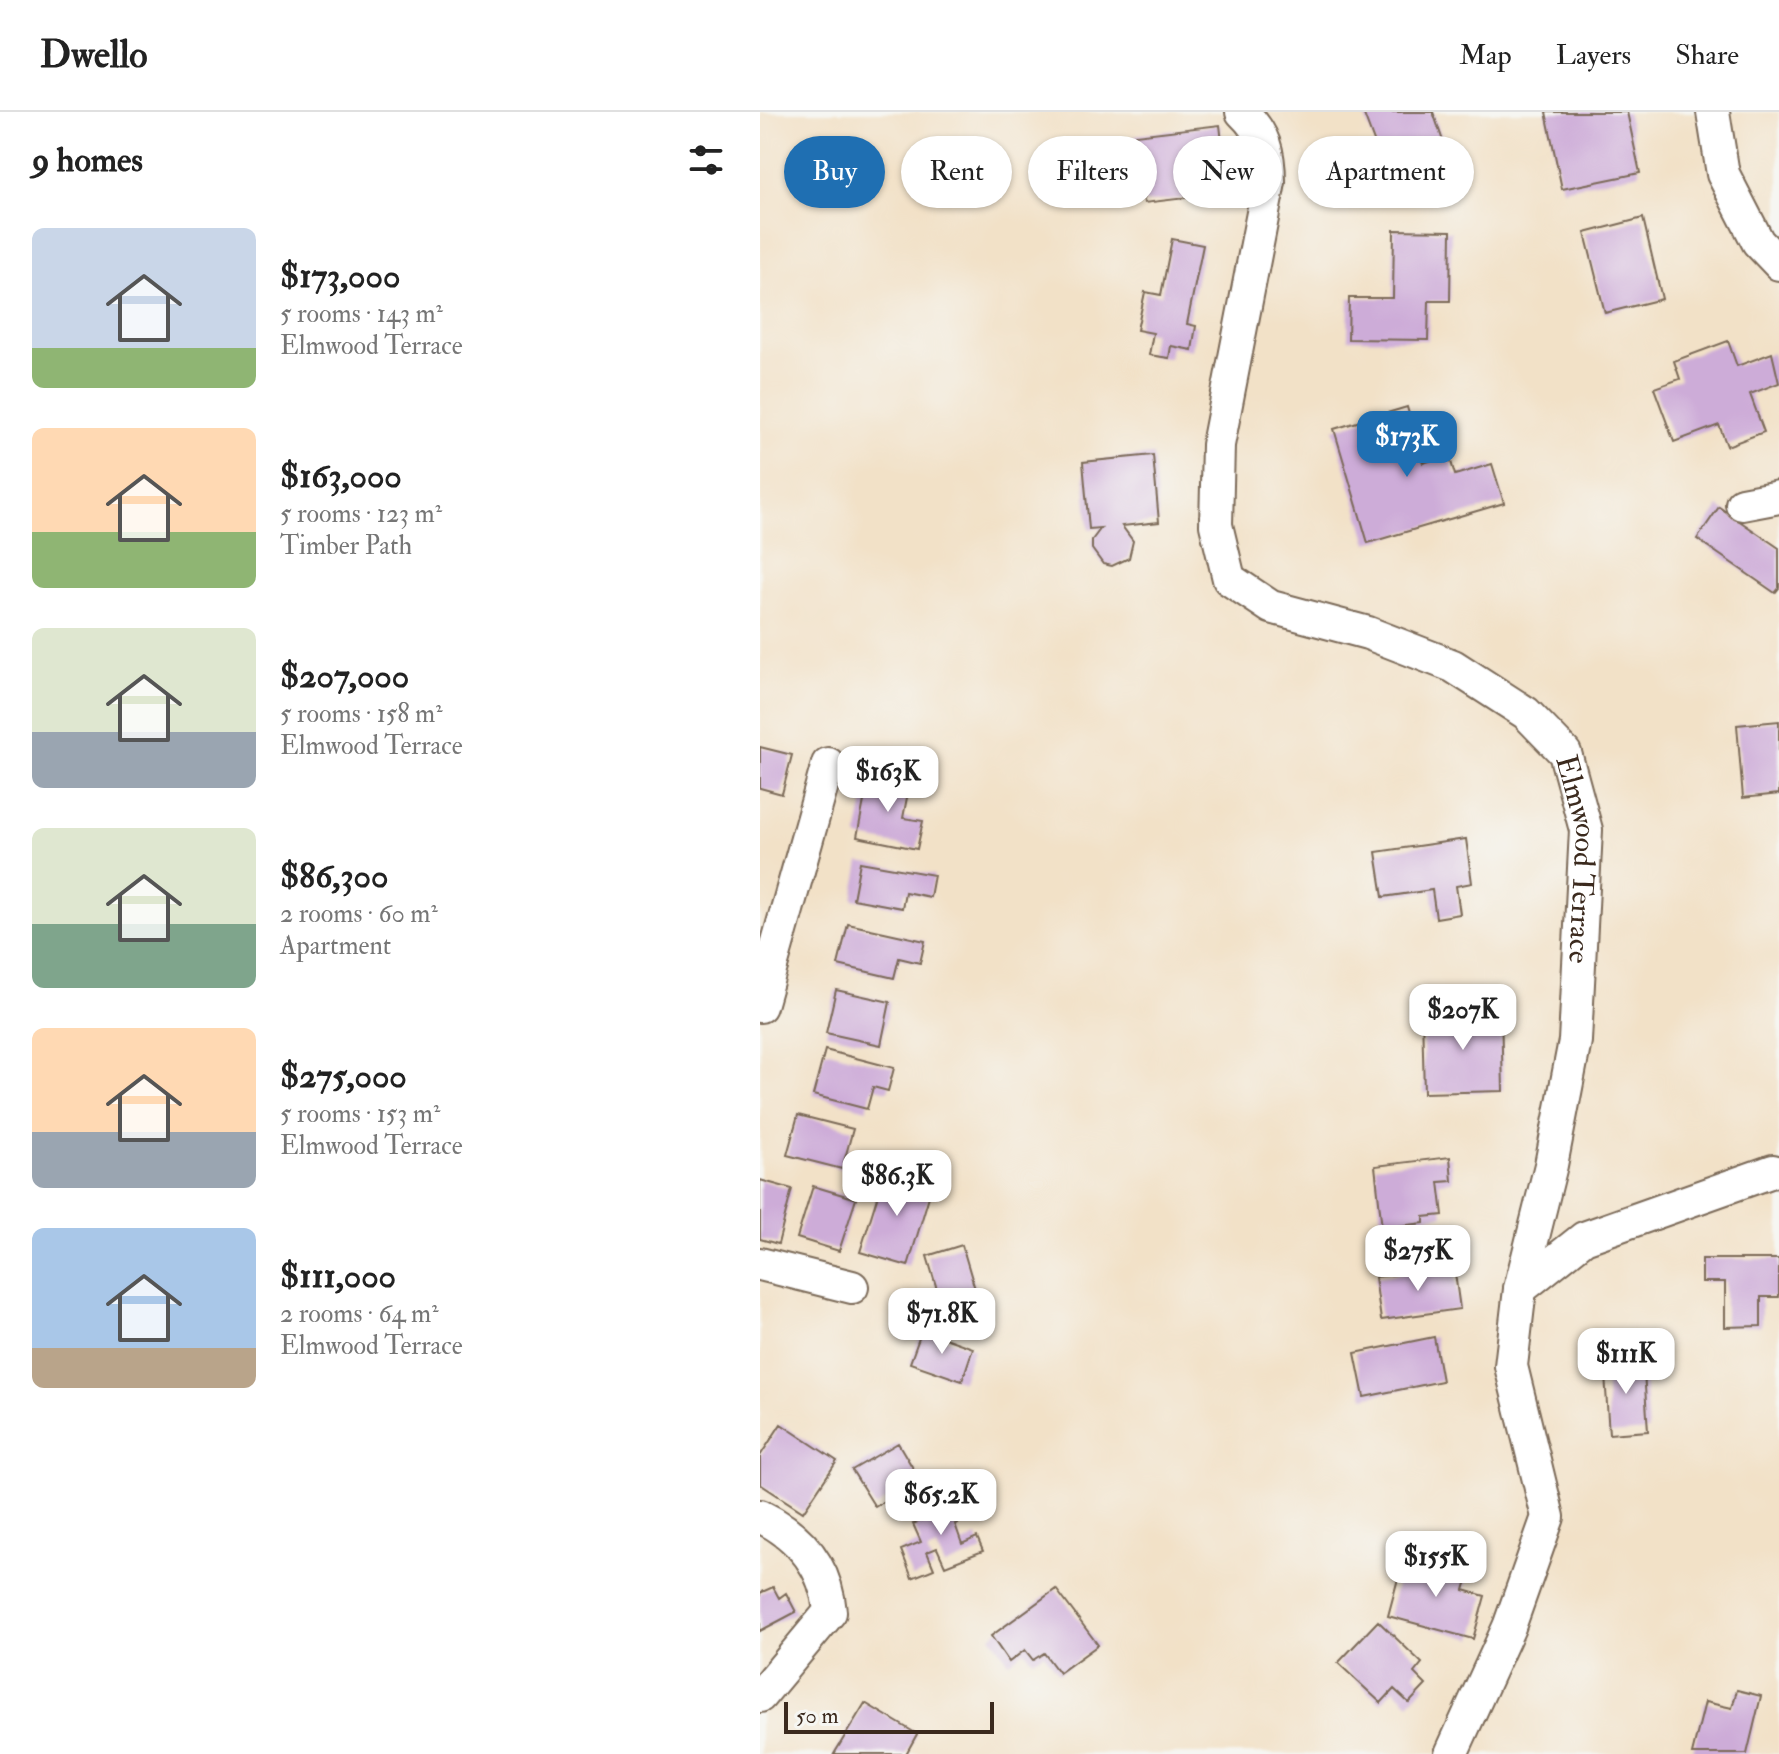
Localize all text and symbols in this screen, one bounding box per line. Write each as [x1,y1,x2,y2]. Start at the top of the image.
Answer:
text: Dwello [40,31,148,79]
text: Map [1459,38,1512,73]
text: Layers [1556,38,1631,73]
text: Share [1675,38,1739,73]
chip: Buy [784,136,885,208]
chip: Rent [901,136,1012,208]
chip: Filters [1028,136,1157,208]
chip: New [1173,136,1282,208]
chip: Apartment [1298,136,1474,208]
icon: filters [684,138,728,182]
text: 9 homes [32,139,143,182]
text: $173,000 [280,255,400,298]
icon: home [96,260,192,356]
text: 5 rooms · 143 m² [280,298,443,330]
text: Elmwood Terrace [280,330,463,362]
pin: $173K [1351,411,1463,479]
text: $173K [1375,421,1439,453]
text: $163,000 [280,455,402,498]
icon: home [96,460,192,556]
text: 5 rooms · 123 m² [280,498,442,530]
text: Timber Path [280,530,412,562]
text: $207,000 [280,655,409,698]
icon: home [96,660,192,756]
text: 5 rooms · 158 m² [280,698,442,730]
text: Elmwood Terrace [280,730,463,762]
pin: $163K [832,746,944,814]
street label: Elmwood Terrace [1548,751,1605,965]
text: $163K [855,756,921,788]
text: $86,300 [280,855,388,898]
icon: home [96,860,192,956]
text: 2 rooms · 60 m² [280,898,438,930]
text: Apartment [280,930,391,962]
pin: $207K [1407,984,1519,1052]
text: $207K [1427,994,1499,1026]
text: $275,000 [280,1055,407,1098]
icon: home [96,1060,192,1156]
text: 5 rooms · 153 m² [280,1098,440,1130]
text: Elmwood Terrace [280,1130,463,1162]
pin: $86.3K [832,1150,962,1218]
text: $86.3K [860,1160,934,1192]
pin: $275K [1362,1225,1474,1293]
text: $275K [1383,1235,1453,1267]
text: $111,000 [280,1255,396,1298]
icon: home [96,1260,192,1356]
pin: $71.8K [877,1288,1007,1356]
text: 2 rooms · 64 m² [280,1298,439,1330]
text: $71.8K [906,1298,978,1330]
pin: $111K [1570,1328,1682,1396]
text: Elmwood Terrace [280,1330,463,1362]
text: $111K [1596,1338,1656,1370]
pin: $65.2K [876,1469,1006,1537]
text: $65.2K [903,1479,979,1511]
pin: $155K [1380,1531,1492,1599]
text: $155K [1404,1541,1468,1573]
scale bar [784,1698,994,1734]
text: 50 m [796,1702,838,1730]

